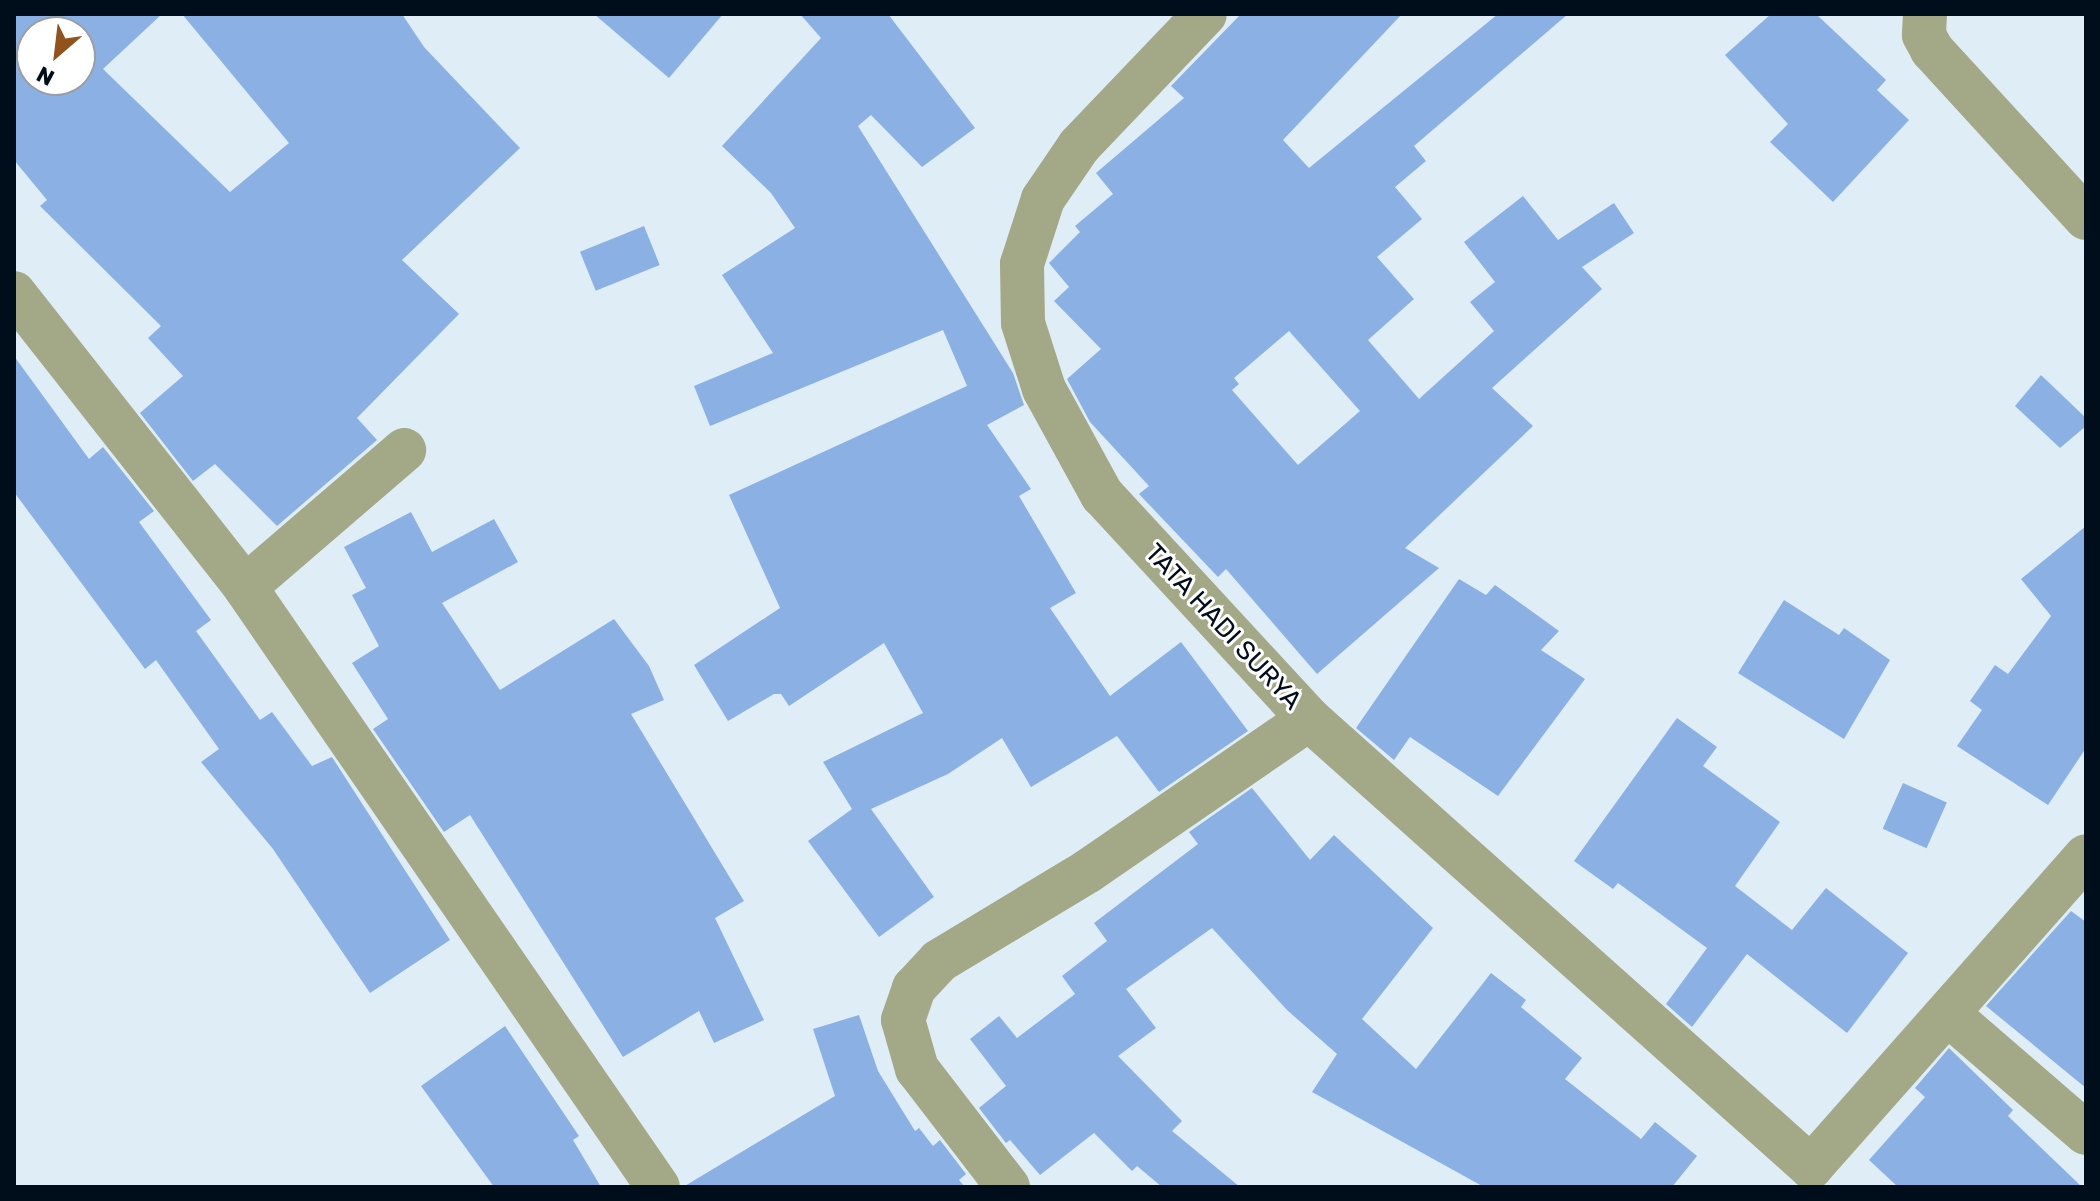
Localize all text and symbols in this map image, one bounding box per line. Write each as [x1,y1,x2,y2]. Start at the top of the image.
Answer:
north arrow [16,16,96,96]
text: N [32,60,59,92]
street label: TATA HADI SURYA [1138,537,1308,717]

